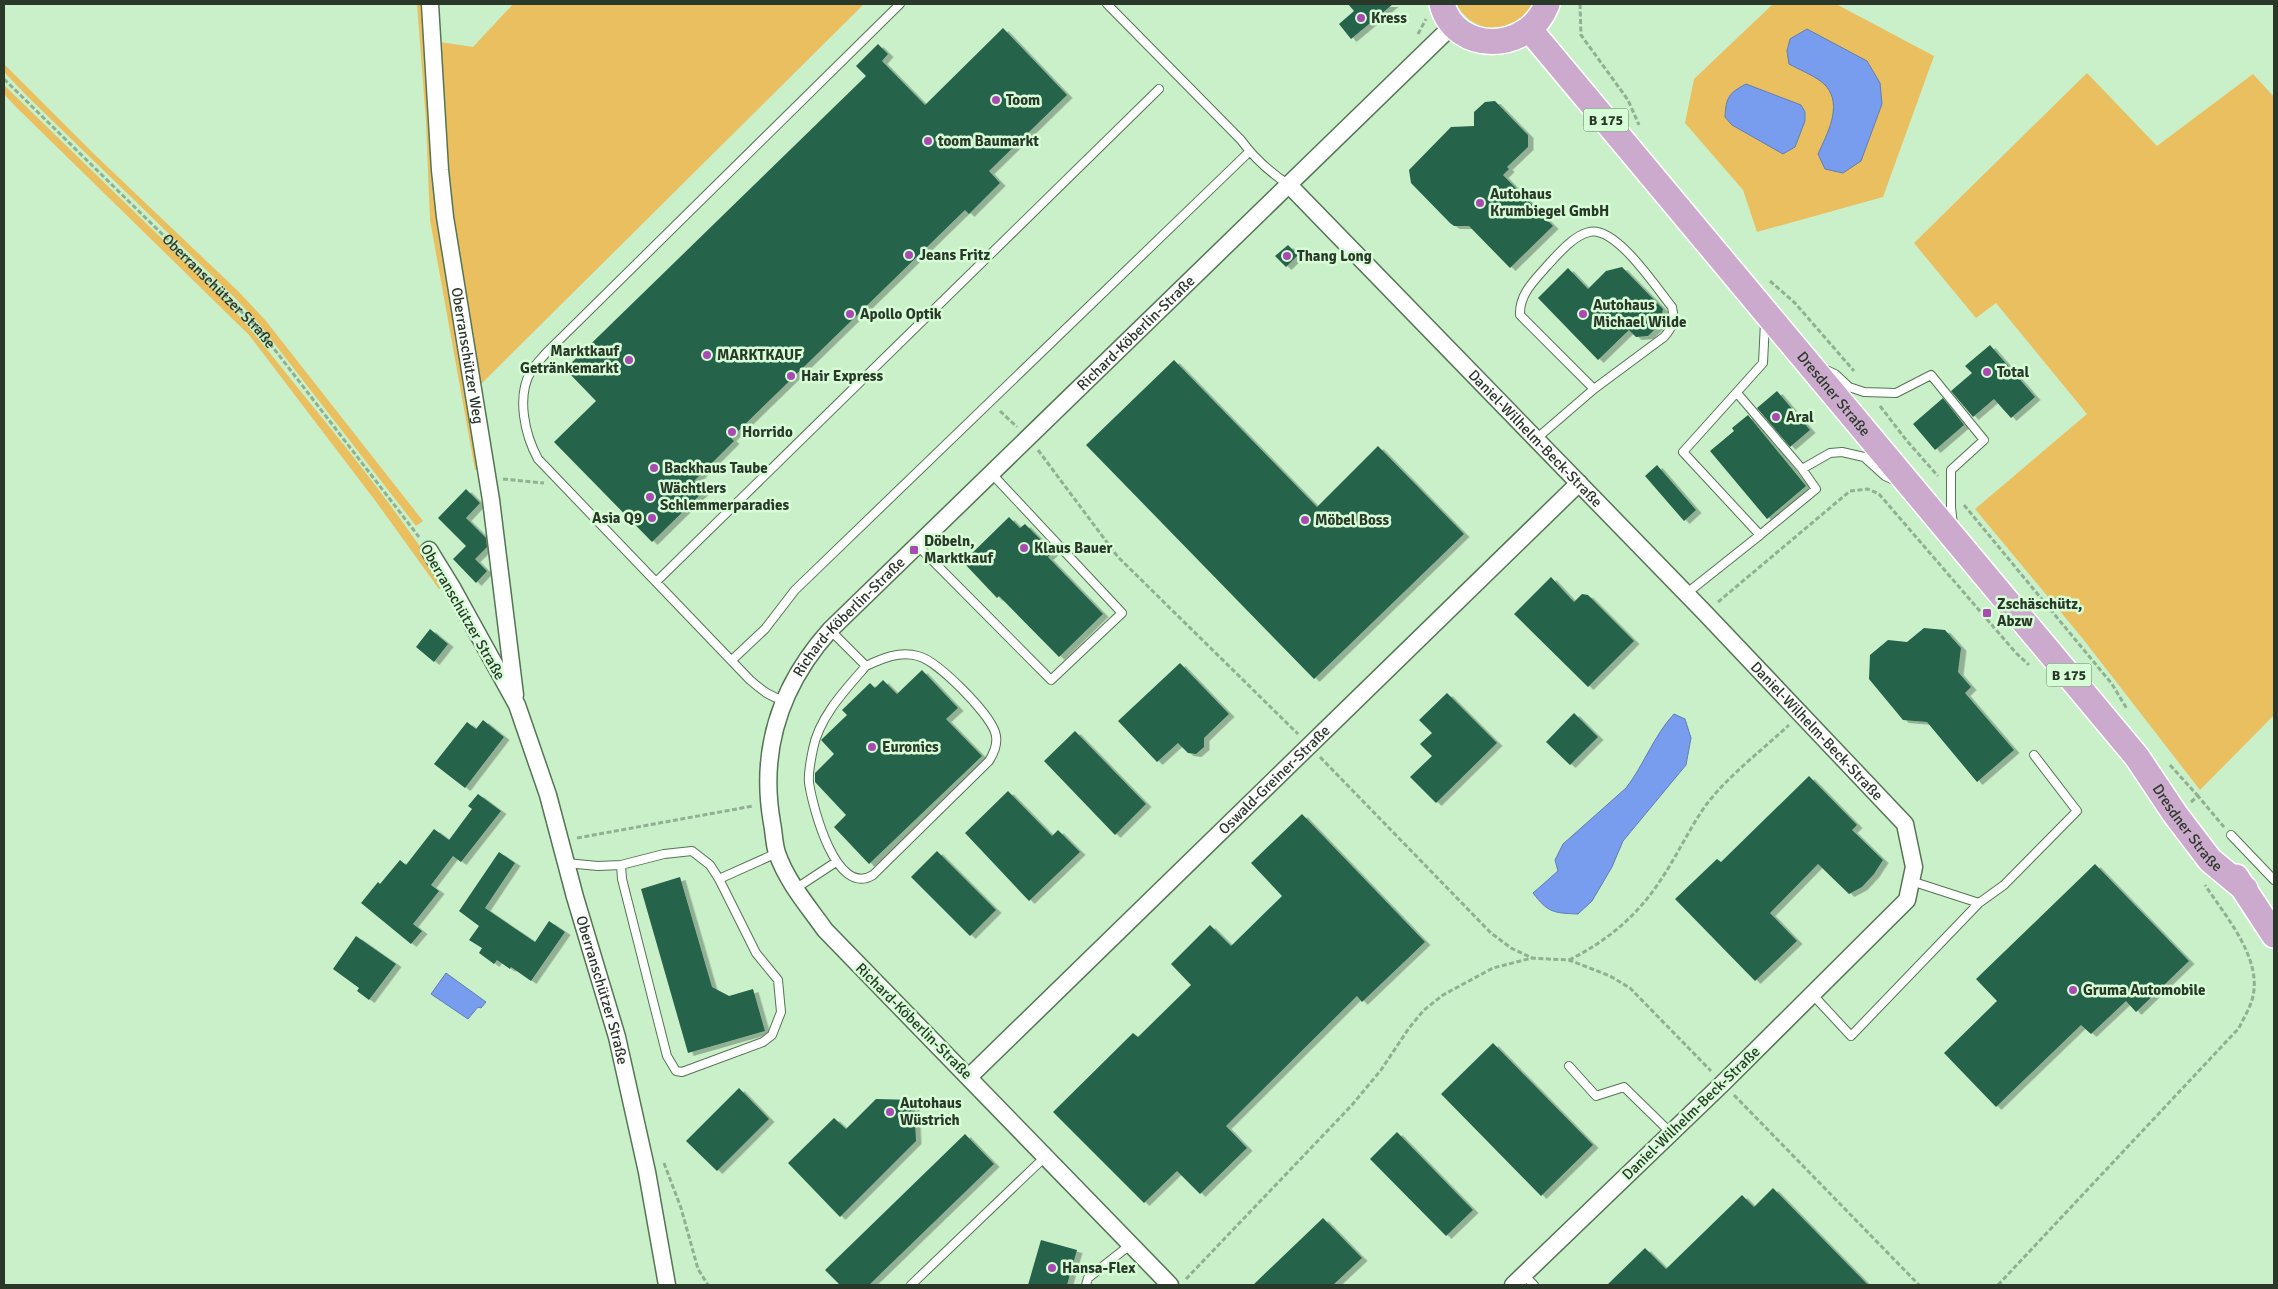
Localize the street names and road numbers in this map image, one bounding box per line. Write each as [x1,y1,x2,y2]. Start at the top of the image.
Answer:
road number: B 175 [1584,108,1628,132]
street label: Oberranschützer Straße [158,230,279,352]
street label: Richard-Köberlin-Straße [1073,272,1199,394]
street label: Oberranschützer Weg [448,286,487,425]
street label: Dresdner Straße [1793,348,1874,440]
street label: Daniel-Wilhelm-Beck-Straße [1465,366,1606,511]
street label: Oberranschützer Straße [417,541,509,683]
street label: Richard-Köberlin-Straße [789,553,909,680]
street label: Daniel-Wilhelm-Beck-Straße [1747,658,1887,804]
road number: B 175 [2046,664,2092,686]
street label: Oswald-Greiner-Straße [1215,721,1334,838]
street label: Dresdner Straße [2149,781,2226,875]
street label: Oberranschützer Straße [572,914,632,1066]
street label: Richard-Köberlin-Straße [852,959,976,1083]
street label: Daniel-Wilhelm-Beck-Straße [1618,1042,1764,1184]

